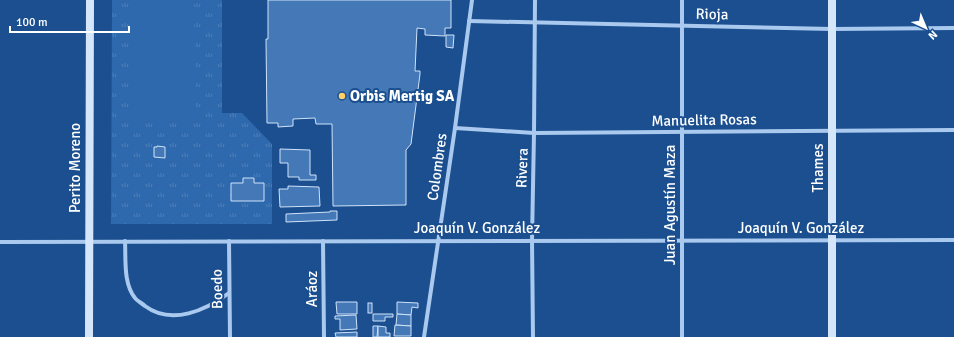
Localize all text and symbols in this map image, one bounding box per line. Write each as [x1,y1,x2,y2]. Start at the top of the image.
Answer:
street label: Rioja [696,5,728,23]
scale bar [10,8,129,34]
north arrow [906,8,946,48]
text: 100 m [16,15,48,30]
text: N [925,27,940,42]
place label: Orbis Mertig SA [350,87,455,105]
marker: Orbis Mertig SA [337,91,347,101]
street label: Manuelita Rosas [651,110,757,130]
street label: Perito Moreno [66,123,84,213]
street label: Colombres [423,132,451,202]
street label: Thames [809,143,827,193]
street label: Juan Agustín Maza [661,145,679,265]
street label: Rivera [512,148,532,188]
street label: Joaquín V. González [414,219,541,237]
street label: Joaquín V. González [738,219,865,237]
street label: Boedo [208,269,226,309]
street label: Aráoz [303,271,321,307]

